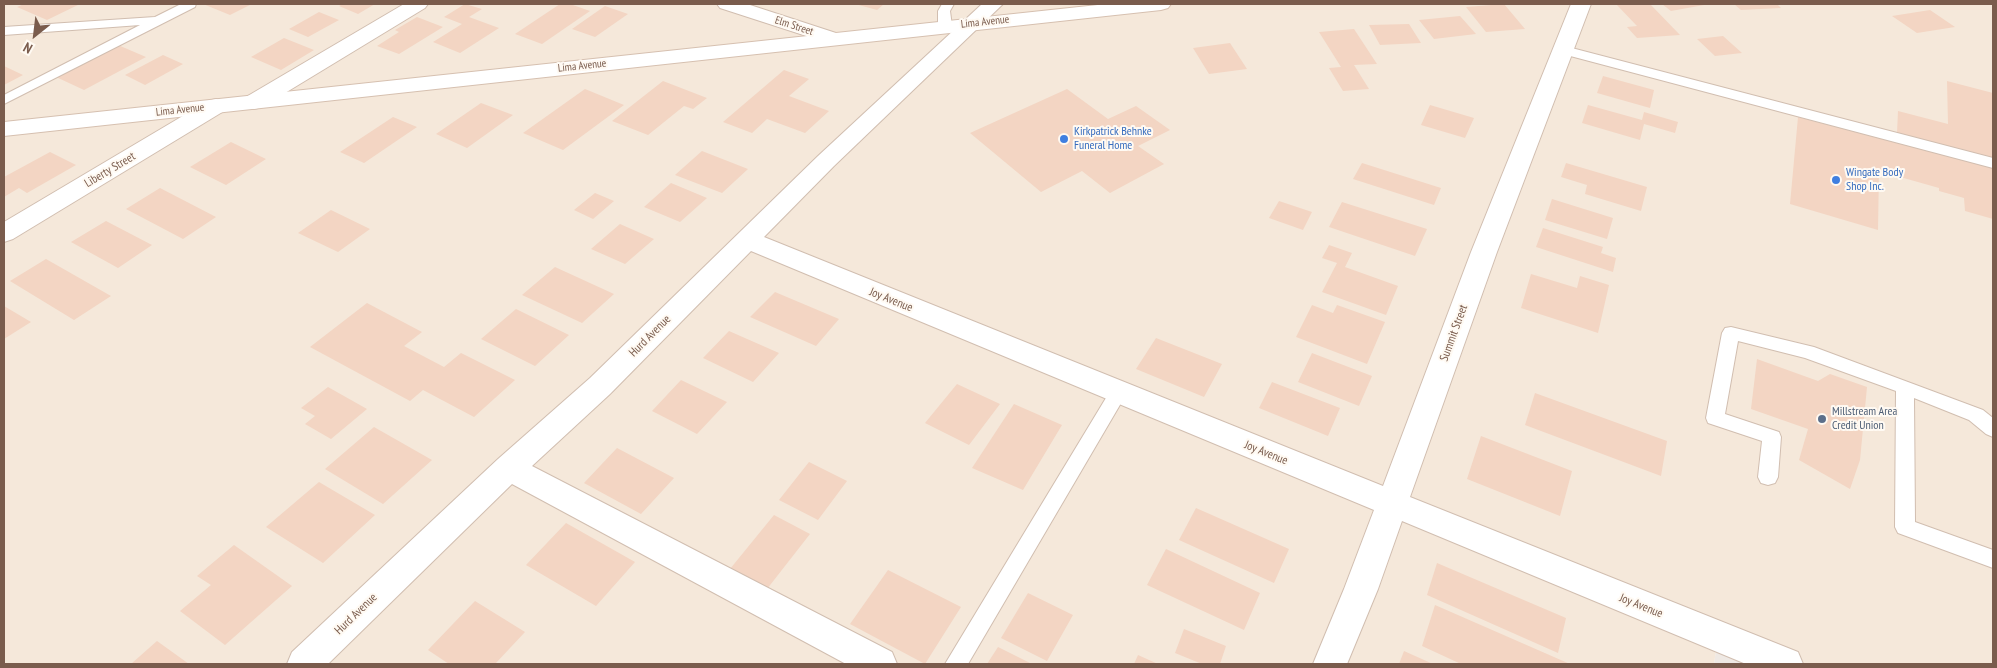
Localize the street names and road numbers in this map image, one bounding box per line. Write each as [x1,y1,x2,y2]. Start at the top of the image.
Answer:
street label: Lima Avenue [960,13,1010,31]
street label: Elm Street [773,14,815,38]
street label: Lima Avenue [557,57,607,75]
street label: Lima Avenue [155,101,205,119]
street label: Liberty Street [82,149,138,191]
street label: Joy Avenue [867,285,915,315]
street label: Summit Street [1437,303,1471,363]
street label: Hurd Avenue [626,312,674,360]
street label: Joy Avenue [1242,438,1290,468]
street label: Hurd Avenue [332,590,380,638]
street label: Joy Avenue [1617,591,1665,621]

